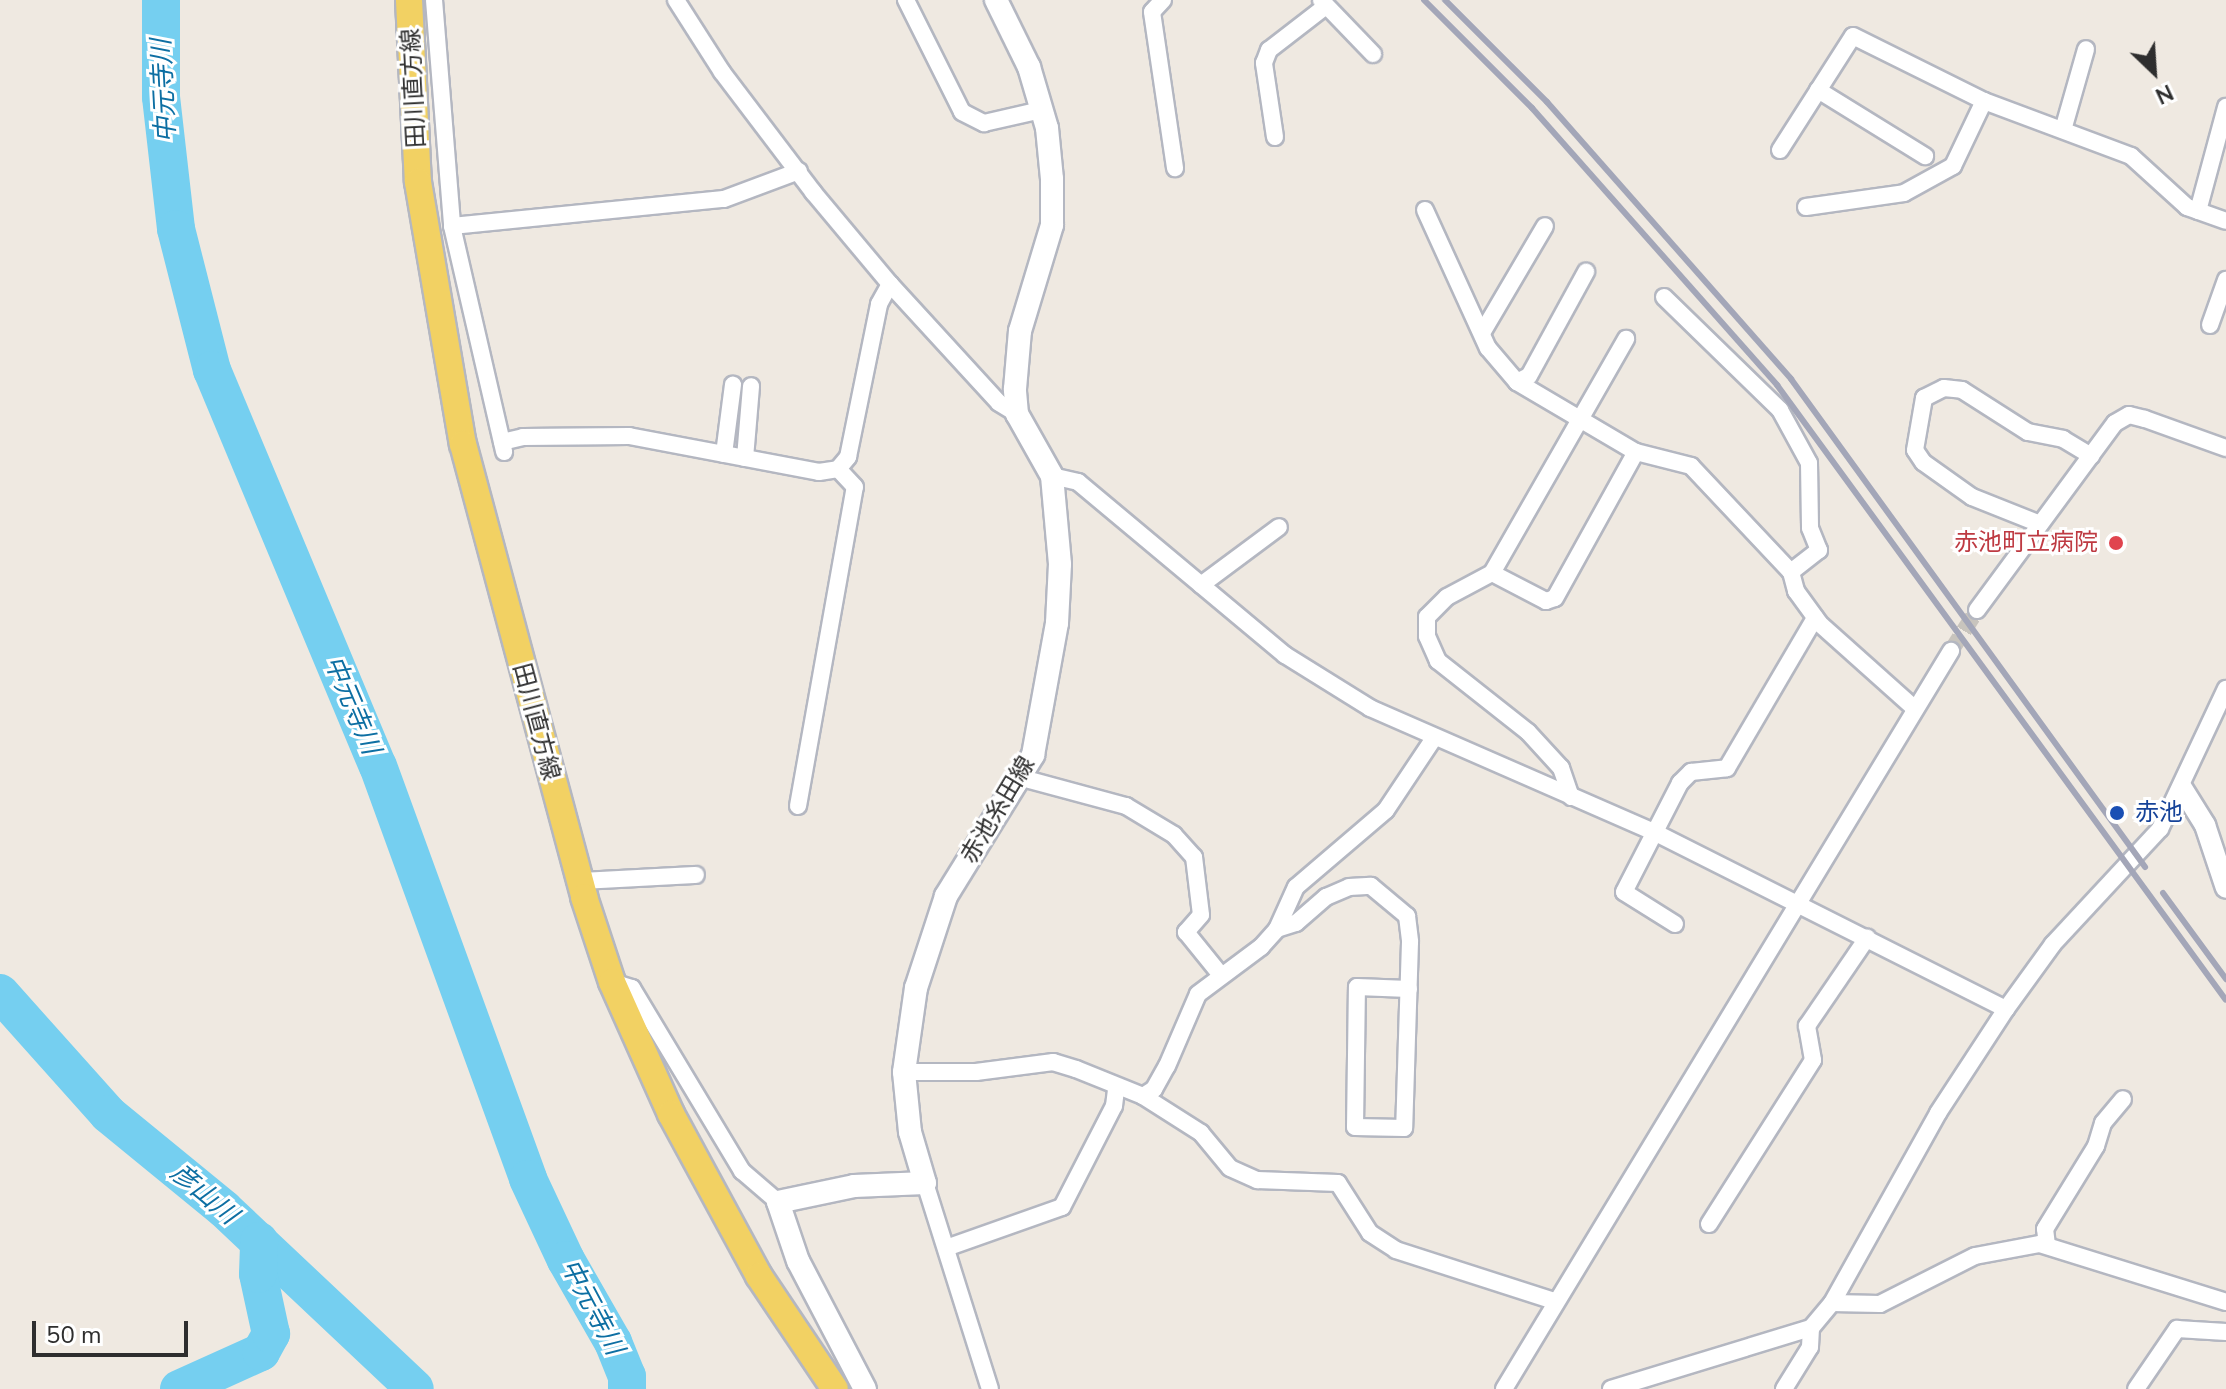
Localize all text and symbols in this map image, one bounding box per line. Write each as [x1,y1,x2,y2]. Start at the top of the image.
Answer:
street label: 田川直方線 [396,27,432,149]
north arrow [2114,32,2194,112]
water label: 中元寺川 [146,38,182,144]
text: N [2150,77,2178,111]
place label: 赤池町立病院 [1954,529,2098,557]
marker: 赤池町立病院 [2105,532,2127,554]
water label: 中元寺川 [317,651,387,759]
street label: 田川直方線 [507,660,565,784]
street label: 赤池糸田線 [955,751,1041,869]
place label: 赤池 [2135,799,2183,827]
marker: 赤池 [2106,802,2128,824]
water label: 彦山川 [164,1157,244,1231]
water label: 中元寺川 [554,1254,630,1360]
scale bar [36,1305,192,1355]
text: 50 m [46,1319,102,1351]

